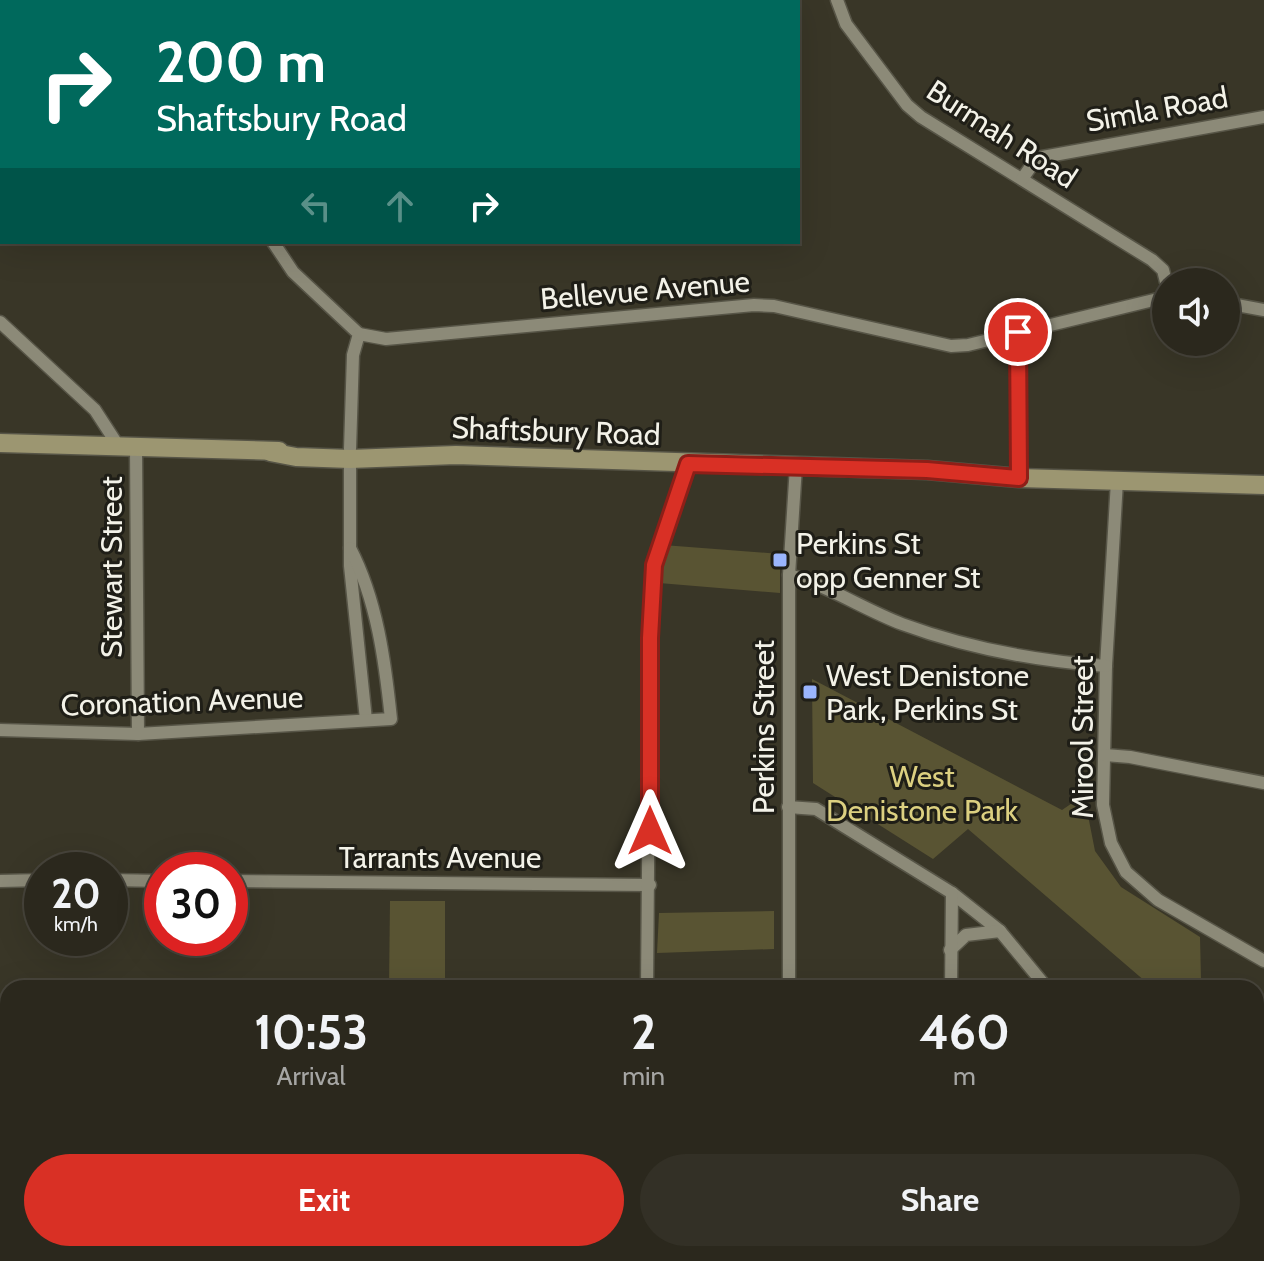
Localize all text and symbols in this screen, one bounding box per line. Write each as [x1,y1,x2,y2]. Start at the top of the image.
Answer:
text: 200 m [156,28,326,96]
icon: right [24,32,128,136]
street label: Burmah Road [920,72,1084,196]
street label: Simla Road [1083,78,1231,140]
text: Shaftsbury Road [156,96,407,140]
icon: left [294,184,338,228]
icon: ahead [378,184,422,228]
icon: right [462,184,506,228]
street label: Bellevue Avenue [539,262,751,318]
map controls [1152,268,1240,356]
button: sound [1152,268,1240,356]
pin [984,298,1052,366]
icon: arrive [996,310,1040,354]
street label: Shaftsbury Road [451,409,661,453]
street label: Stewart Street [93,476,130,658]
place label: Perkins St opp Genner St [796,525,980,596]
marker: Perkins St opp Genner St [771,551,789,569]
street label: Perkins Street [745,640,782,814]
street label: Mirool Street [1064,655,1101,819]
place label: West Denistone Park, Perkins St [826,657,1029,728]
street label: Coronation Avenue [60,678,304,724]
marker: West Denistone Park, Perkins St [801,683,819,701]
park label: West Denistone Park [826,758,1019,829]
position arrow [608,789,692,873]
street label: Tarrants Avenue [339,839,541,876]
speed limit sign: 30 [144,852,248,956]
text: 20 [51,869,101,918]
text: km/h [54,912,98,936]
text: 10:53 [254,1003,368,1061]
text: 2 [631,1003,656,1061]
text: 460 [919,1003,1010,1061]
text: Arrival [276,1060,346,1092]
text: min [622,1060,665,1092]
text: m [953,1060,976,1092]
button: Exit [24,1154,624,1246]
button: Share [640,1154,1240,1246]

